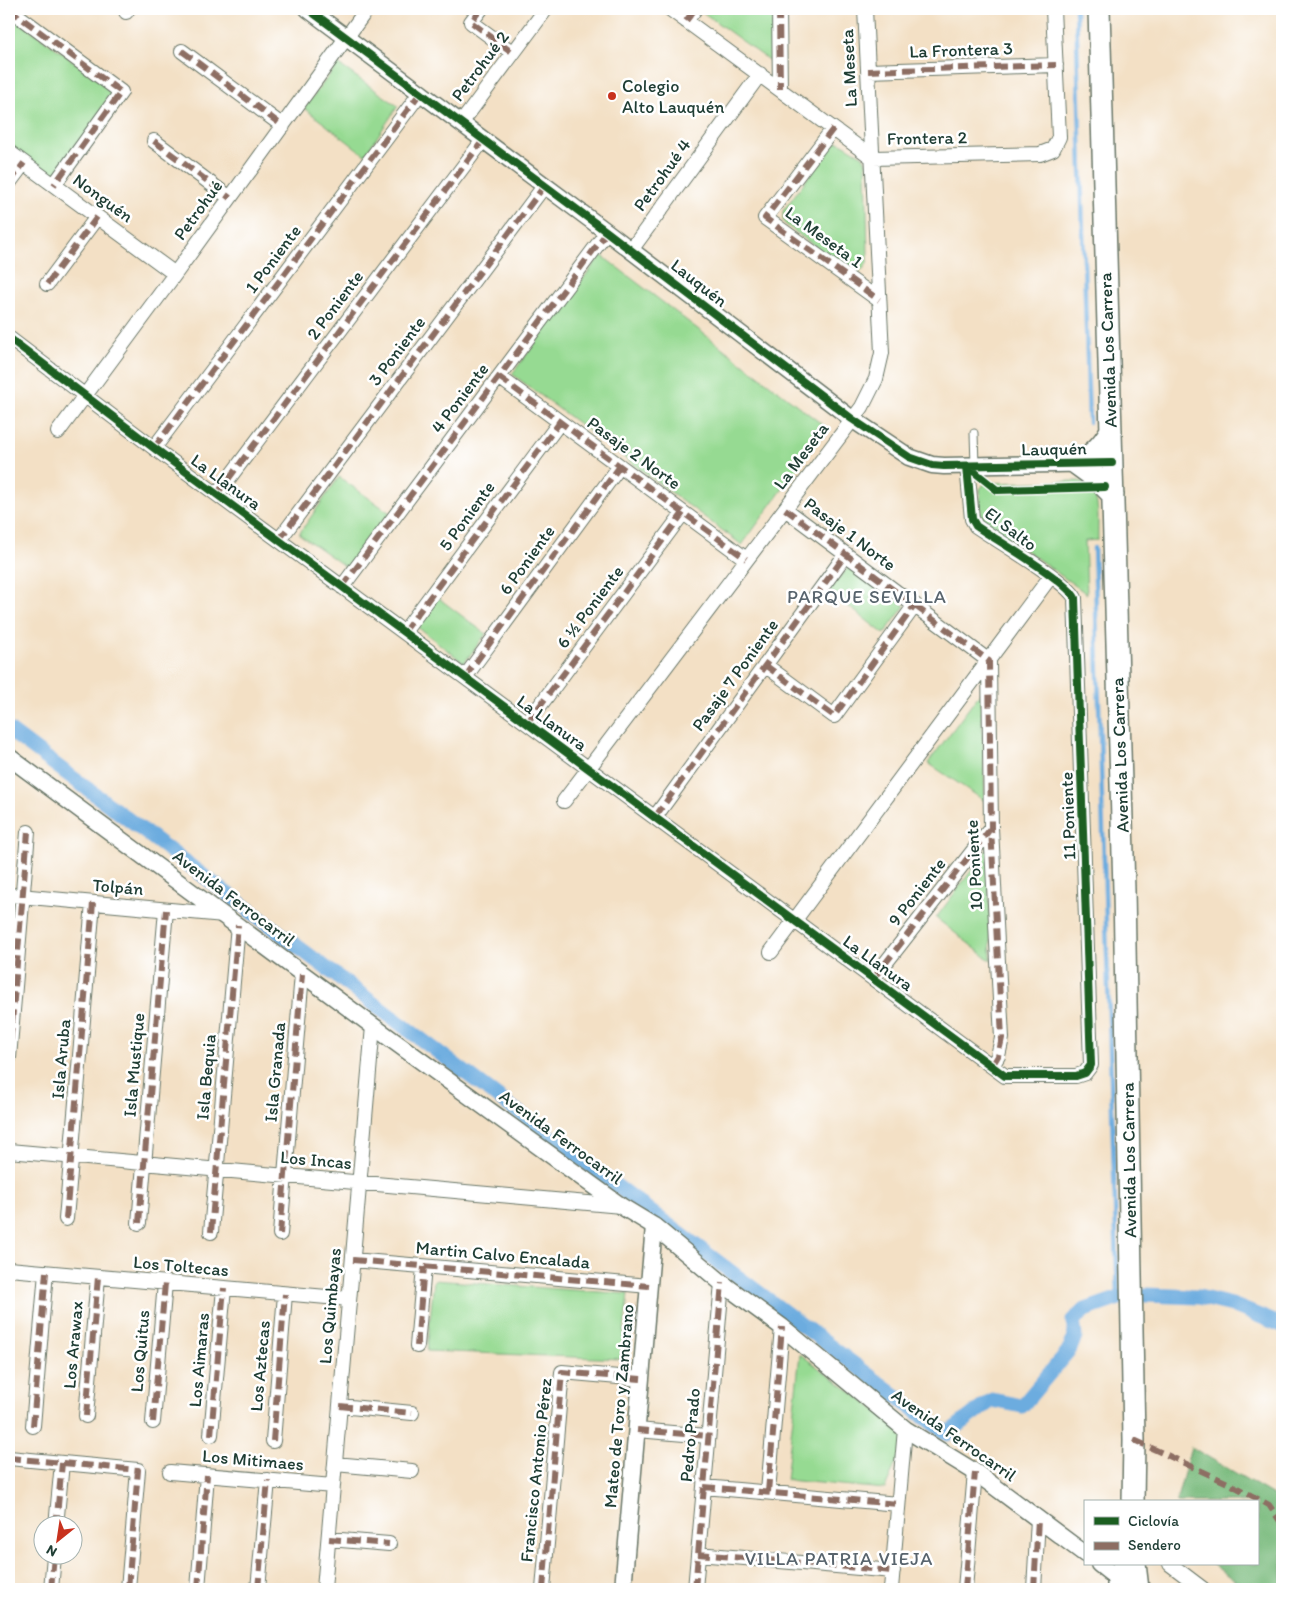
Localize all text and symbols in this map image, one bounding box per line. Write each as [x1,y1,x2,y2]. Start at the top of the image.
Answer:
street label: Petrohué 2 [446,26,514,106]
street label: La Meseta [836,28,862,108]
street label: La Frontera 3 [909,37,1013,63]
place label: Colegio Alto Lauquén [622,75,724,118]
marker: Colegio Alto Lauquén [606,90,618,102]
street label: Frontera 2 [887,126,968,150]
street label: Petrohué 4 [628,134,696,215]
street label: Nonguén [68,169,138,227]
street label: Petrohué [169,176,227,244]
street label: La Meseta 1 [781,201,867,273]
street label: 1 Poniente [240,221,306,297]
street label: Lauquén [666,254,732,312]
street label: 2 Poniente [302,266,368,344]
street label: Avenida Los Carrera [1094,271,1122,428]
street label: 3 Poniente [364,312,430,390]
street label: 4 Poniente [426,359,494,437]
street label: Pasaje 2 Norte [583,412,685,494]
street label: La Meseta [769,418,834,494]
street label: Lauquén [1021,437,1087,461]
street label: La Llanura [186,449,266,515]
street label: 5 Poniente [434,477,500,555]
street label: Pasaje 1 Norte [800,492,900,576]
street label: El Salto [981,502,1041,556]
street label: 6 Poniente [494,521,560,599]
street label: 6 ½ Poniente [552,561,628,653]
district label: PARQUE SEVILLA [787,585,947,608]
street label: Pasaje 7 Poniente [687,615,783,735]
street label: Avenida Los Carrera [1106,676,1134,833]
street label: La Llanura [512,690,592,756]
street label: 11 Poniente [1055,772,1081,860]
street label: 10 Poniente [961,819,987,911]
street label: Avenida Ferrocarril [169,845,299,951]
street label: 9 Poniente [883,853,951,931]
street label: Tolpán [92,874,144,900]
street label: La Llanura [838,930,918,996]
street label: Isla Mustique [118,1012,150,1118]
street label: Isla Aruba [47,1017,76,1100]
street label: Isla Granada [260,1021,290,1123]
street label: Isla Bequia [191,1033,221,1121]
street label: Avenida Los Carrera [1117,1081,1141,1238]
street label: Avenida Ferrocarril [495,1085,627,1189]
street label: Los Incas [279,1146,353,1174]
street label: Martin Calvo Encalada [415,1236,592,1274]
street label: Los Quimbayas [314,1247,346,1365]
street label: Los Toltecas [132,1251,230,1281]
street label: Los Arawax [58,1300,88,1390]
street label: Mateo de Toro y Zambrano [599,1303,639,1509]
street label: Los Quitus [125,1309,155,1393]
street label: Los Aimaras [184,1312,214,1408]
street label: Los Aztecas [245,1320,275,1412]
street label: Francisco Antonio Pérez [515,1376,557,1563]
street label: Avenida Ferrocarril [887,1384,1021,1486]
street label: Pedro Prado [675,1387,705,1483]
street label: Los Mitimaes [201,1445,305,1475]
legend [1084,1500,1258,1566]
text: Ciclovía [1128,1512,1179,1530]
north arrow [32,1516,82,1566]
text: Sendero [1128,1536,1181,1554]
text: N [43,1541,60,1561]
district label: VILLA PATRIA VIEJA [745,1547,933,1570]

